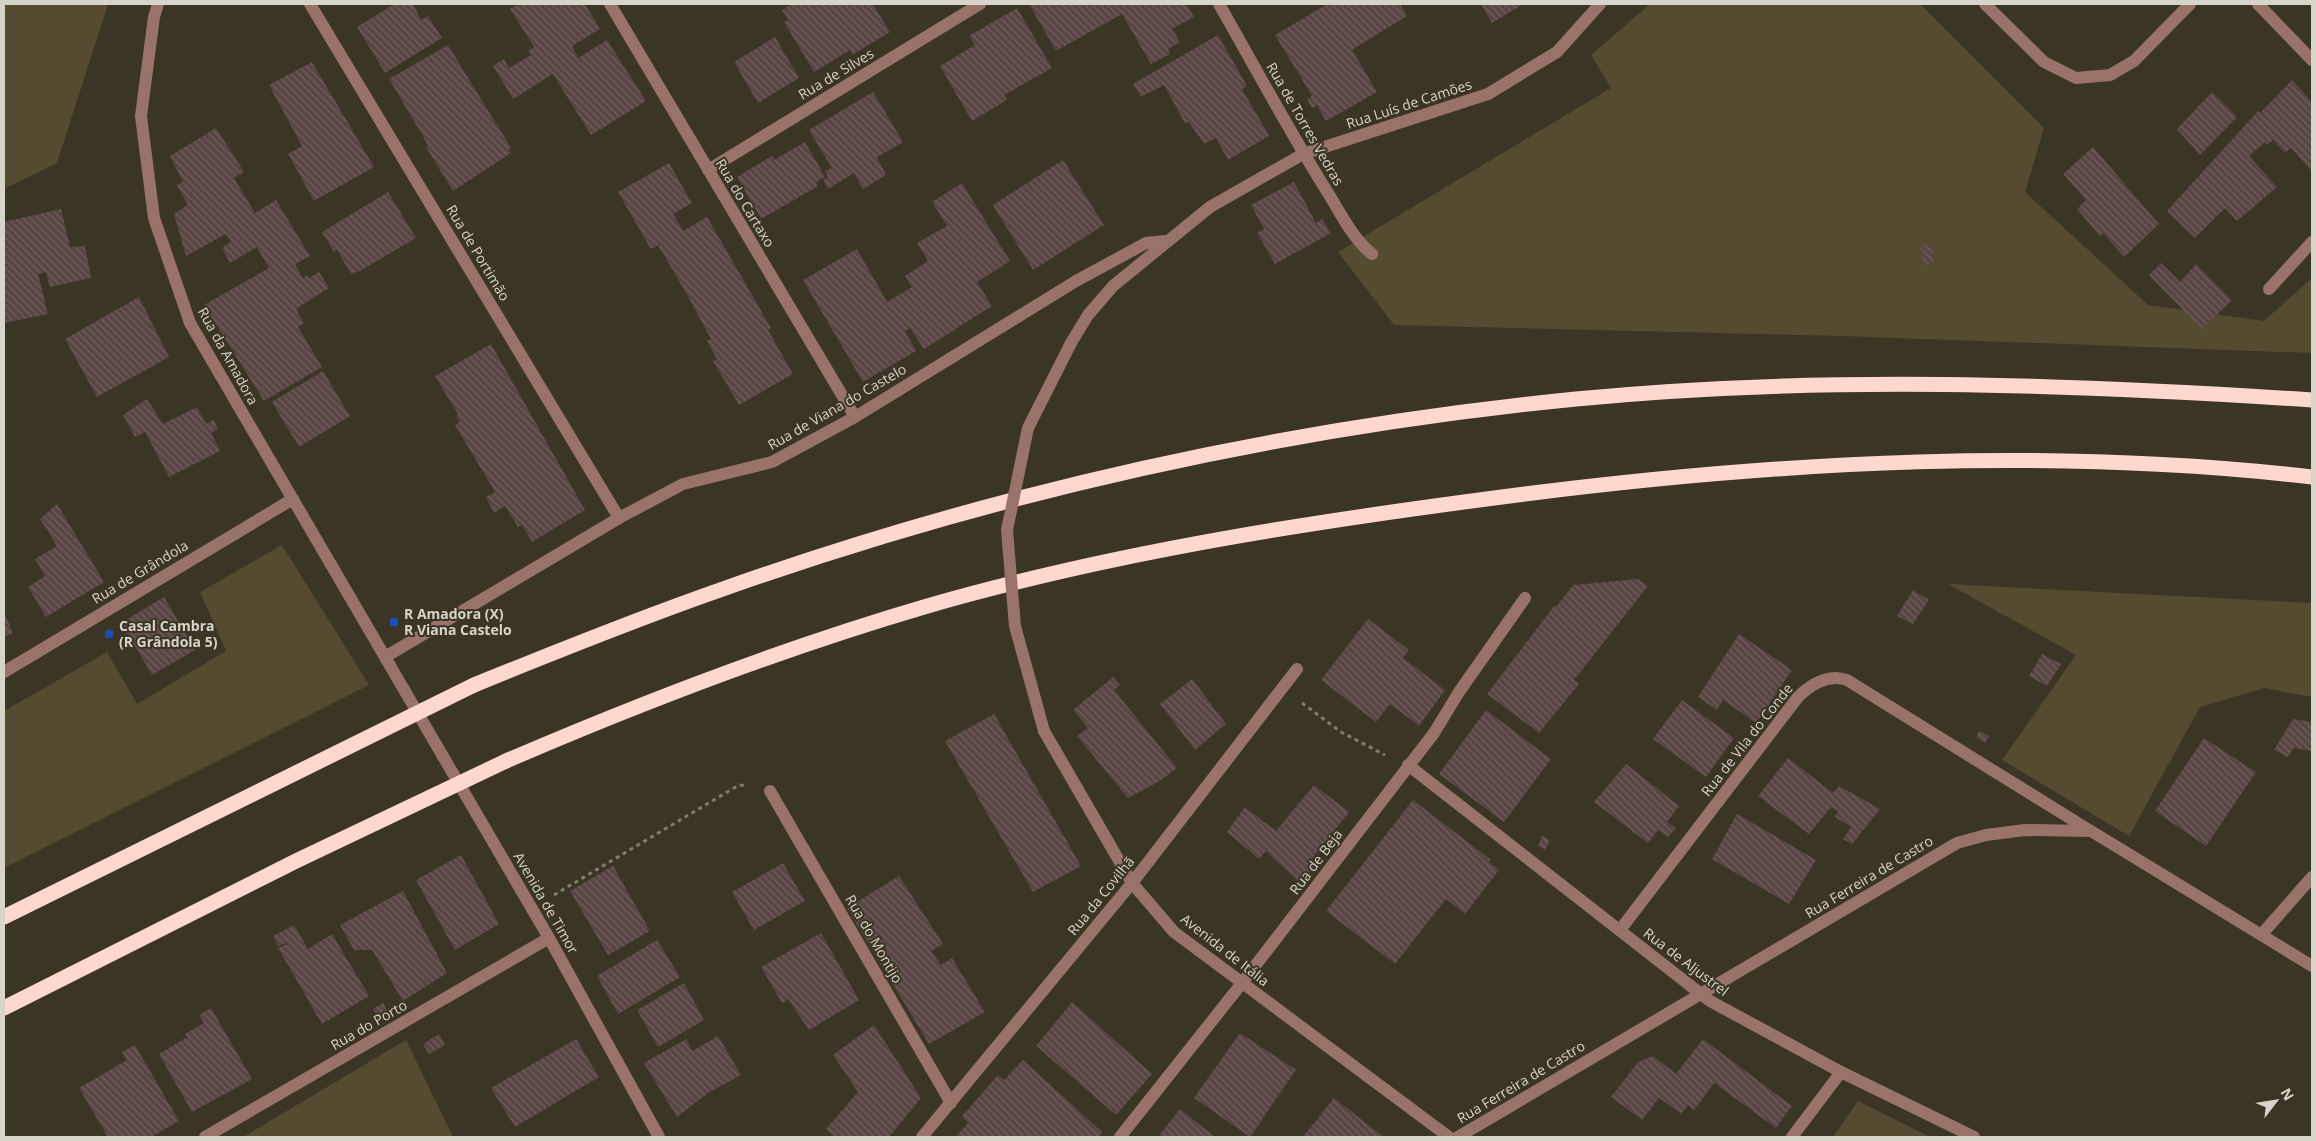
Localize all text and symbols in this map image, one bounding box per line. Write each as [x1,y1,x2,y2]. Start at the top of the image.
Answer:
street label: Rua de Silves [794,43,877,104]
street label: Rua de Torres Vedras [1262,59,1349,189]
street label: Rua Luís de Camões [1344,74,1474,133]
street label: Rua do Cartaxo [712,155,779,251]
street label: Rua de Portimão [442,201,515,304]
street label: Rua da Amadora [194,304,263,408]
street label: Rua de Viana do Castelo [764,359,910,454]
street label: Rua de Grândola [88,535,191,608]
place label: R Amadora (X) R Viana Castelo [404,604,512,639]
place label: Casal Cambra (R Grândola 5) [119,616,218,651]
marker: R Amadora (X) R Viana Castelo [388,616,400,628]
marker: Casal Cambra (R Grândola 5) [103,628,115,640]
street label: Rua de Vila do Conde [1697,679,1797,800]
street label: Rua de Beja [1285,825,1346,898]
street label: Rua Ferreira de Castro [1801,831,1936,922]
street label: Avenida de Timor [510,849,583,957]
street label: Rua da Covilhã [1063,852,1138,939]
street label: Rua do Montijo [841,891,908,987]
street label: Avenida de Itália [1177,909,1273,990]
street label: Rua de Aljustrel [1640,923,1733,1000]
street label: Rua do Porto [327,995,410,1054]
street label: Rua Ferreira de Castro [1453,1036,1588,1127]
north arrow [2251,1076,2301,1126]
text: N [2276,1084,2299,1104]

